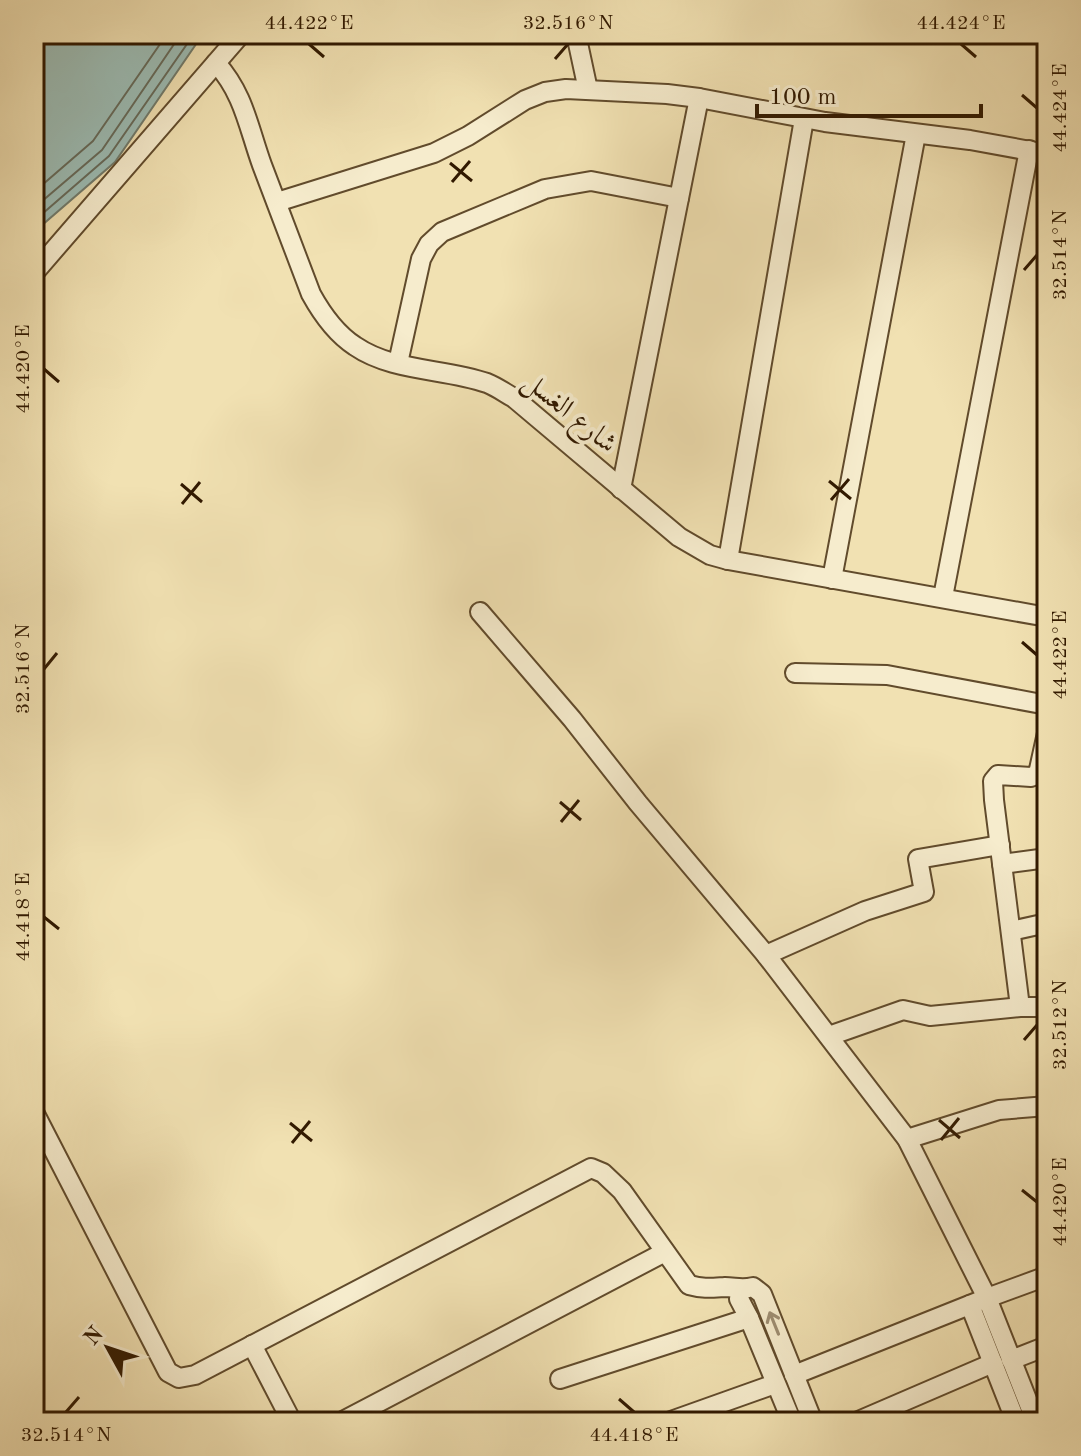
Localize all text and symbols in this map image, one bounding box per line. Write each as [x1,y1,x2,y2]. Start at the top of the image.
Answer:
text: 44.422°E [265,14,354,34]
text: 32.516°N [523,14,613,34]
text: 44.424°E [917,14,1006,34]
text: 44.424°E [1051,64,1071,153]
scale bar [757,68,981,118]
text: 100 m [769,86,837,110]
text: 32.514°N [1051,210,1071,300]
text: 44.420°E [14,325,34,414]
street label: شارع الغسل [513,367,621,465]
text: 44.422°E [1051,611,1071,700]
text: 32.516°N [14,624,34,714]
text: 44.418°E [14,873,34,962]
text: 32.512°N [1051,980,1071,1070]
text: 44.420°E [1051,1158,1071,1247]
north arrow [68,1308,148,1388]
one-way arrow [766,1311,780,1336]
text: N [80,1323,108,1350]
text: 32.514°N [21,1426,111,1446]
text: 44.418°E [590,1426,679,1446]

